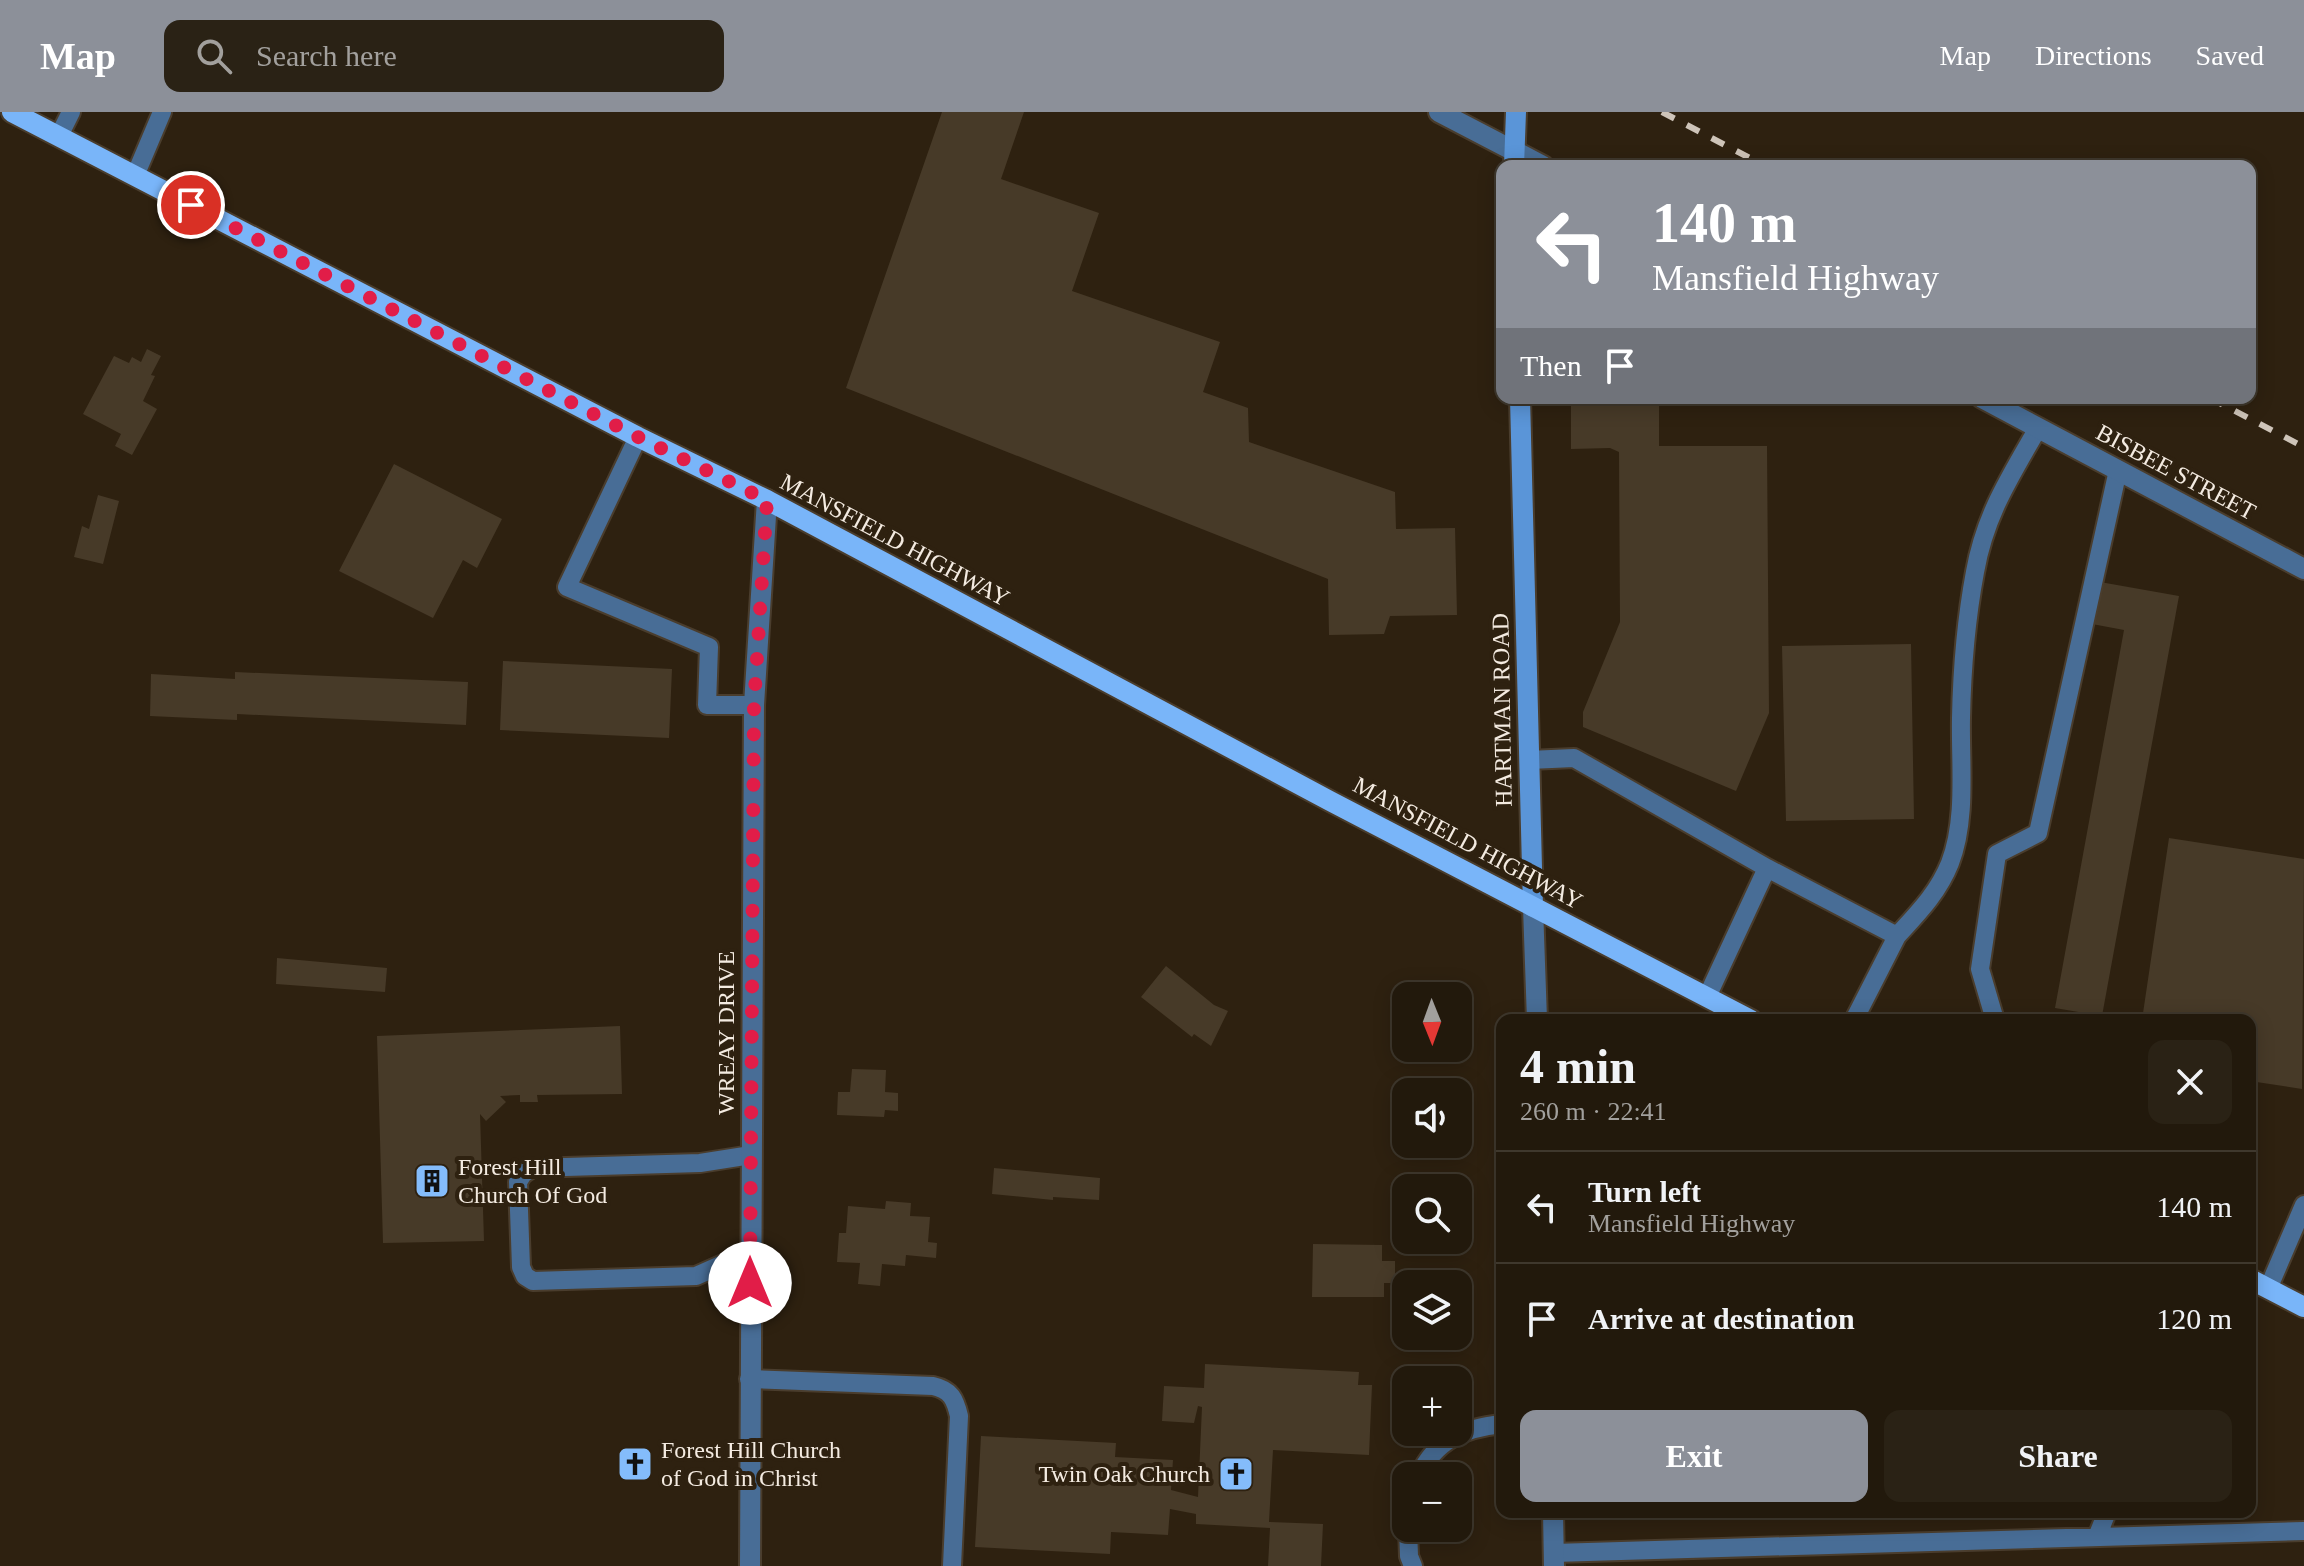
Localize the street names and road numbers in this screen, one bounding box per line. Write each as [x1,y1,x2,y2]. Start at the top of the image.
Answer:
street label: BISBEE STREET [2092,419,2260,525]
street label: MANSFIELD HIGHWAY [776,468,1014,612]
street label: HARTMAN ROAD [1487,613,1517,807]
street label: MANSFIELD HIGHWAY [1349,771,1587,915]
street label: WREAY DRIVE [713,951,739,1115]

